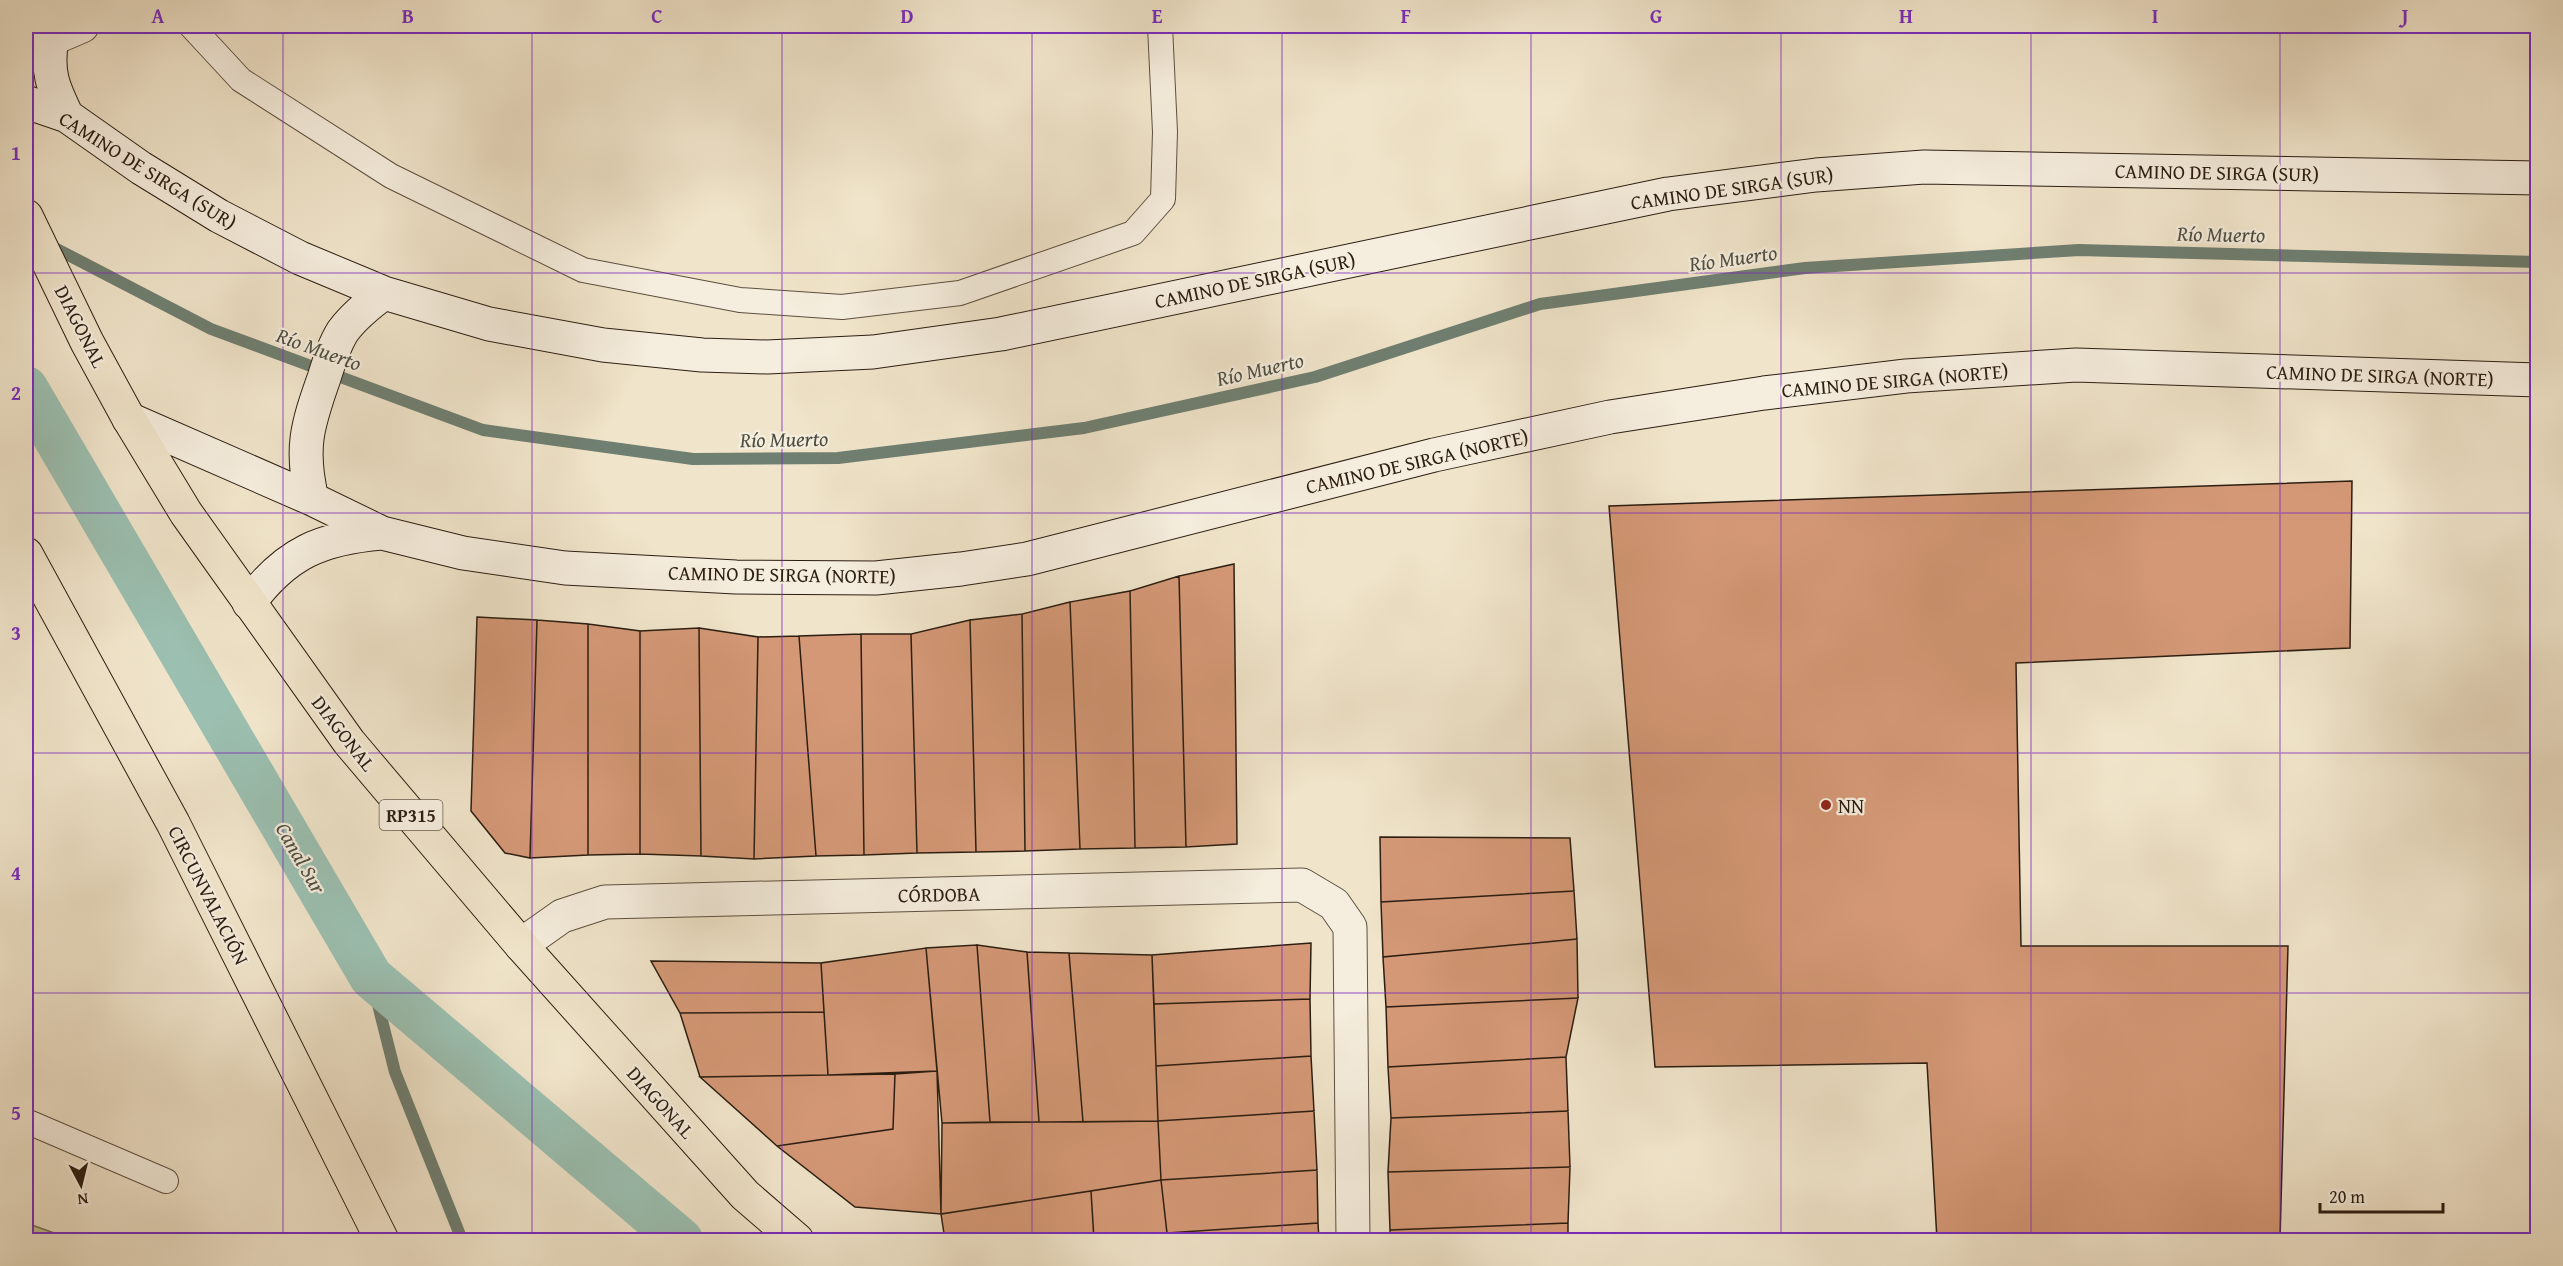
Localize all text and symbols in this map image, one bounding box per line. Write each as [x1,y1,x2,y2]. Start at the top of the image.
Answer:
text: A [152,1,165,30]
text: B [402,1,414,30]
text: C [651,1,663,30]
text: D [900,1,914,30]
text: E [1152,1,1163,30]
text: F [1401,1,1411,30]
text: G [1650,1,1662,30]
text: H [1899,1,1913,30]
text: I [2152,1,2158,30]
text: J [2399,1,2409,30]
street label: CAMINO DE SIRGA (SUR) [54,104,242,236]
text: 1 [11,138,21,167]
street label: CAMINO DE SIRGA (SUR) [2115,156,2319,188]
street label: CAMINO DE SIRGA (SUR) [1629,159,1835,217]
water label: Río Muerto [2176,218,2265,250]
water label: Río Muerto [1686,236,1779,280]
street label: CAMINO DE SIRGA (SUR) [1152,245,1358,315]
street label: DIAGONAL [48,280,114,372]
water label: Río Muerto [271,319,366,379]
water label: Río Muerto [1212,344,1307,394]
street label: CAMINO DE SIRGA (NORTE) [1780,356,2010,404]
street label: CAMINO DE SIRGA (NORTE) [2266,357,2494,393]
text: 2 [11,378,21,407]
street label: CAMINO DE SIRGA (NORTE) [1303,421,1531,501]
water label: Río Muerto [739,423,828,455]
street label: CAMINO DE SIRGA (NORTE) [668,558,896,590]
text: 3 [11,618,21,647]
street label: DIAGONAL [305,689,383,777]
place label: NN [1838,791,1864,820]
marker: NN [1819,798,1833,812]
road number: RP315 [380,800,442,830]
water label: Canal Sur [268,817,334,900]
street label: CIRCUNVALACIÓN [161,820,257,970]
text: 4 [11,858,21,887]
street label: CÓRDOBA [898,879,980,909]
street label: DIAGONAL [620,1059,702,1145]
text: 5 [11,1098,21,1127]
north arrow [51,1155,111,1215]
scale bar [2320,1176,2443,1214]
text: 20 m [2329,1183,2365,1210]
text: N [76,1187,90,1212]

